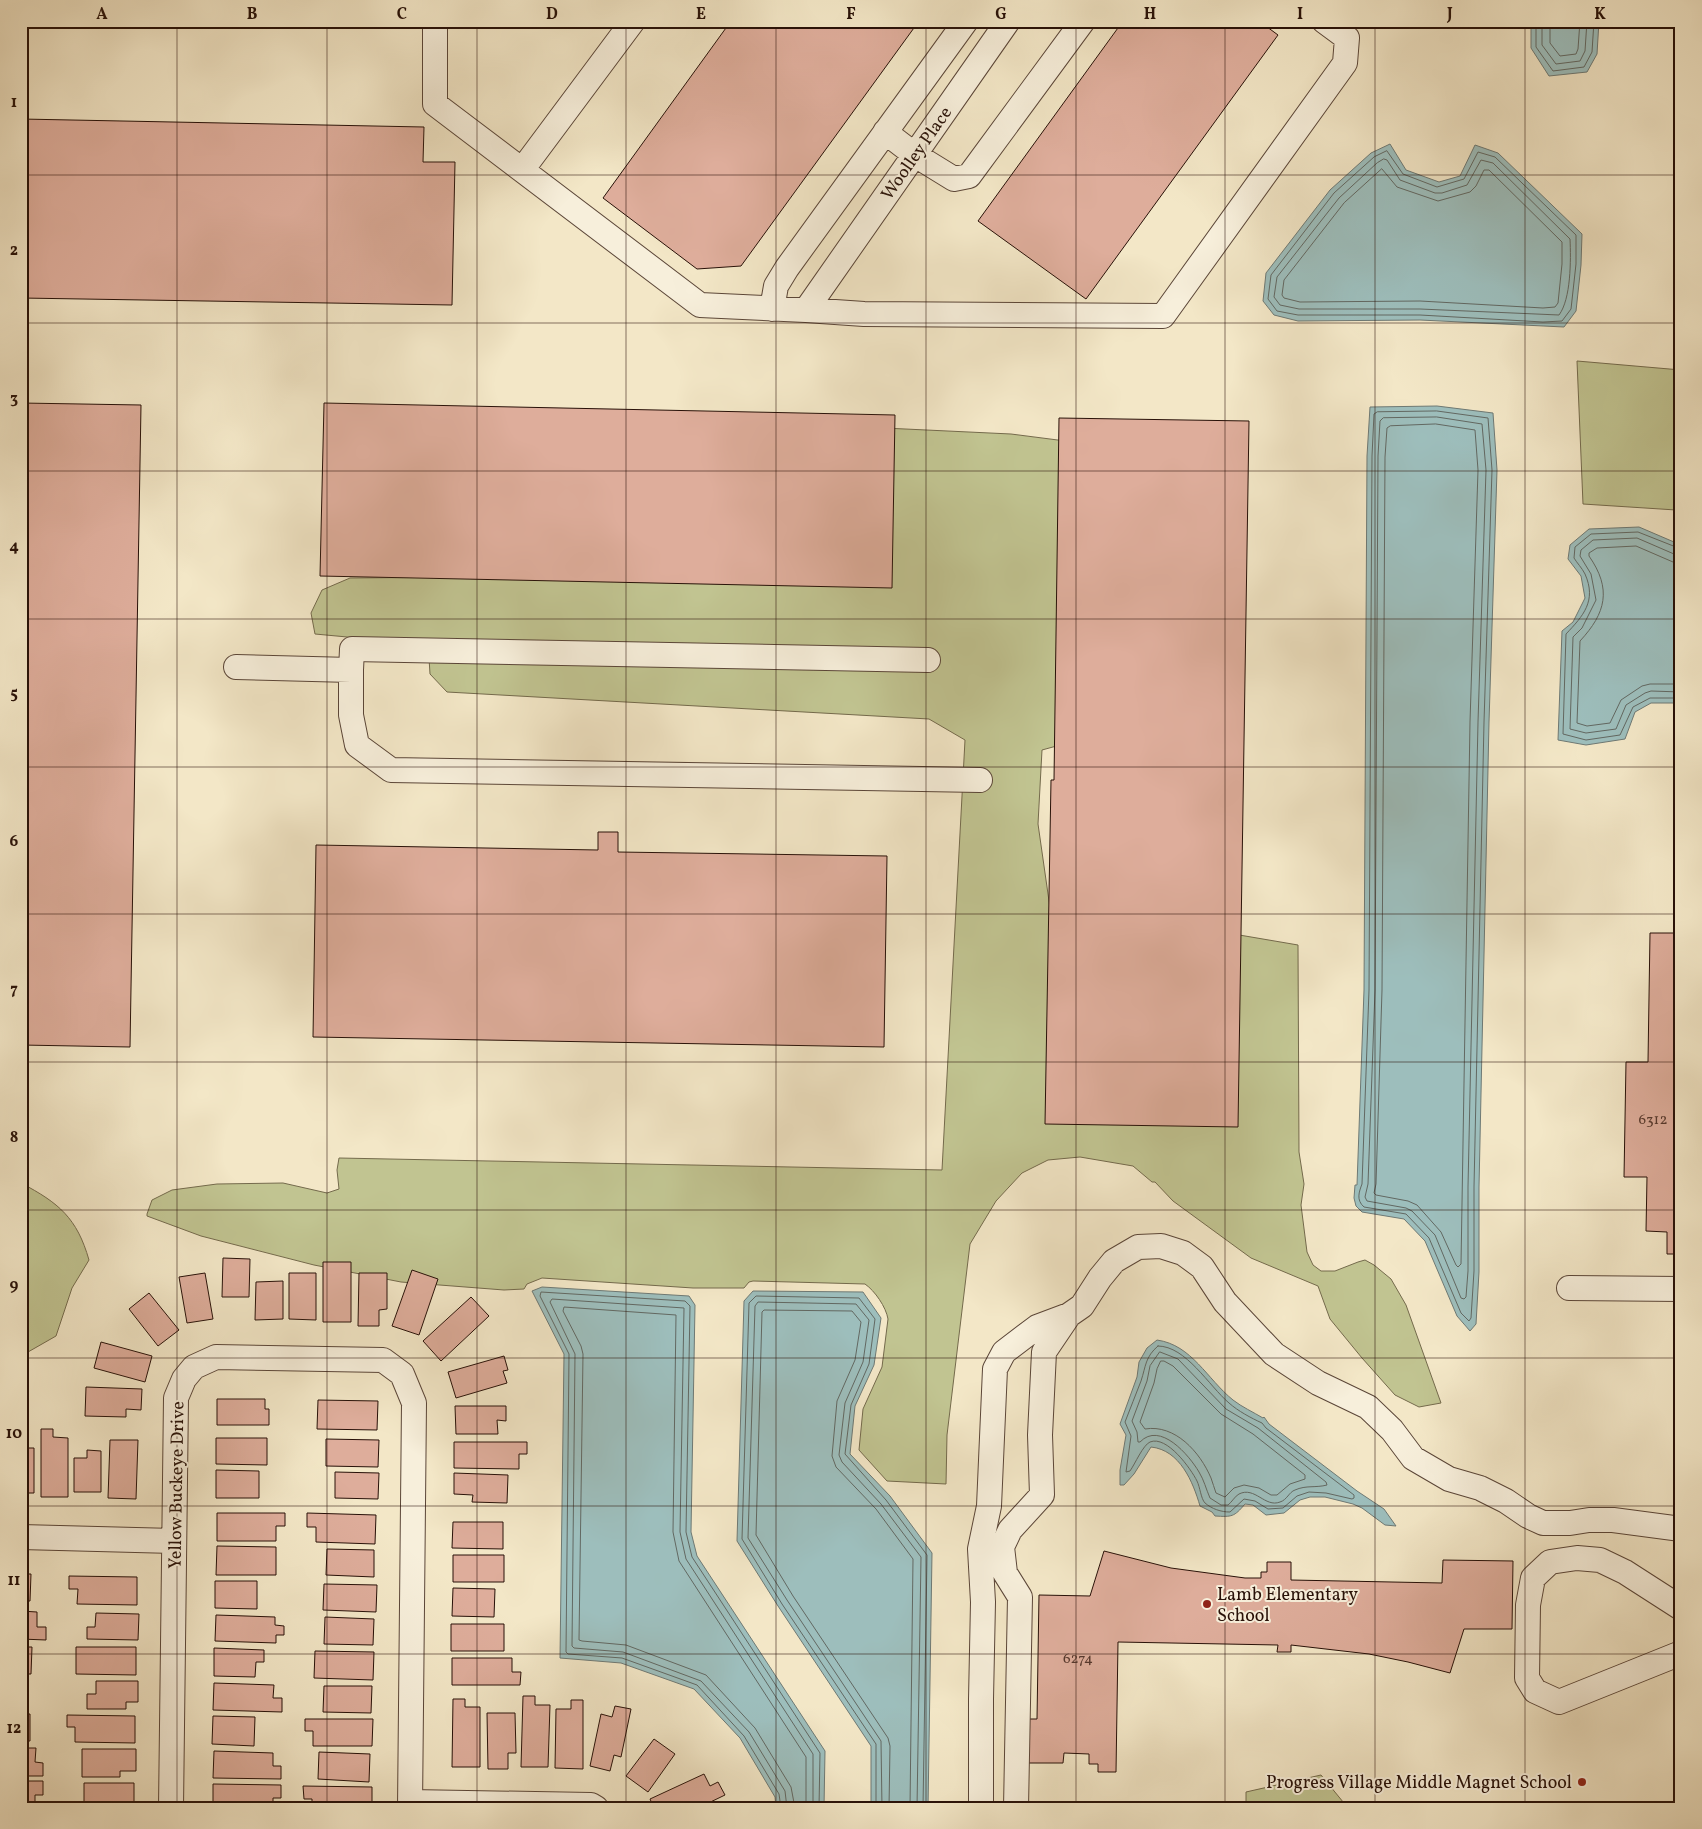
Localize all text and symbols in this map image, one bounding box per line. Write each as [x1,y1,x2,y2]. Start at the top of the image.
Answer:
text: A [96,4,108,26]
text: B [247,4,258,26]
text: C [397,4,407,26]
text: D [546,4,558,26]
text: E [696,4,706,26]
text: F [846,4,856,26]
text: G [995,4,1007,26]
text: H [1144,4,1156,26]
text: I [1297,4,1303,26]
text: J [1446,4,1453,26]
text: K [1594,4,1606,26]
text: 1 [11,92,17,114]
street label: Woolley Place [876,102,959,206]
text: 2 [10,240,18,262]
text: 3 [10,388,18,410]
text: 4 [9,536,19,558]
text: 5 [10,683,18,705]
text: 6 [10,831,19,853]
text: 7 [10,979,18,1001]
house number: 6312 [1639,1110,1667,1131]
text: 8 [10,1127,18,1149]
text: 9 [10,1275,19,1297]
street label: Yellow Buckeye Drive [164,1401,191,1569]
text: 10 [6,1423,22,1445]
text: 11 [8,1570,20,1592]
place label: Lamb Elementary School [1217,1583,1358,1629]
marker: Lamb Elementary School [1201,1598,1213,1610]
house number: 6274 [1063,1649,1093,1670]
text: 12 [7,1718,21,1740]
place label: Progress Village Middle Magnet School [1266,1771,1572,1796]
marker: Progress Village Middle Magnet School [1576,1776,1588,1788]

